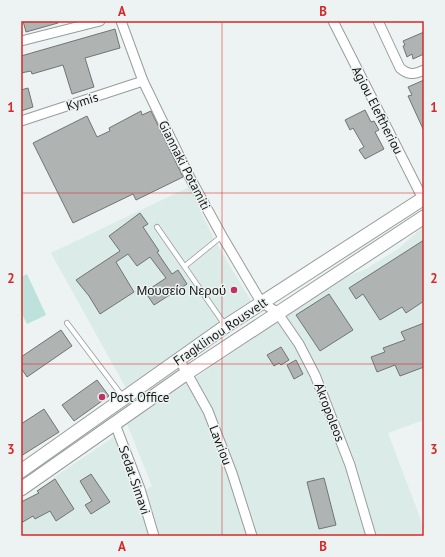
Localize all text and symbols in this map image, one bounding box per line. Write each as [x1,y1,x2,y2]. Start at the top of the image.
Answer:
text: A [118,3,126,20]
text: B [319,3,327,20]
street label: Agiou Eleftheriou [348,63,407,157]
street label: Kymis [64,88,100,115]
text: 1 [7,99,15,116]
text: 1 [430,99,438,116]
street label: Giannaki Potamiti [155,118,214,213]
text: 2 [7,270,15,287]
text: 2 [430,270,438,287]
place label: Μουσείο Νερού [137,282,226,299]
marker: Μουσείο Νερού [229,285,239,295]
street label: Fragklinou Rousvelt [170,293,271,369]
street label: Akropoleos [311,380,349,444]
place label: Post Office [110,389,169,406]
marker: Post Office [97,392,107,402]
street label: Lavriou [205,423,236,467]
text: 3 [7,441,15,458]
text: 3 [430,441,438,458]
street label: Sedat Simavi [115,443,154,517]
text: A [118,538,126,555]
text: B [319,538,327,555]

